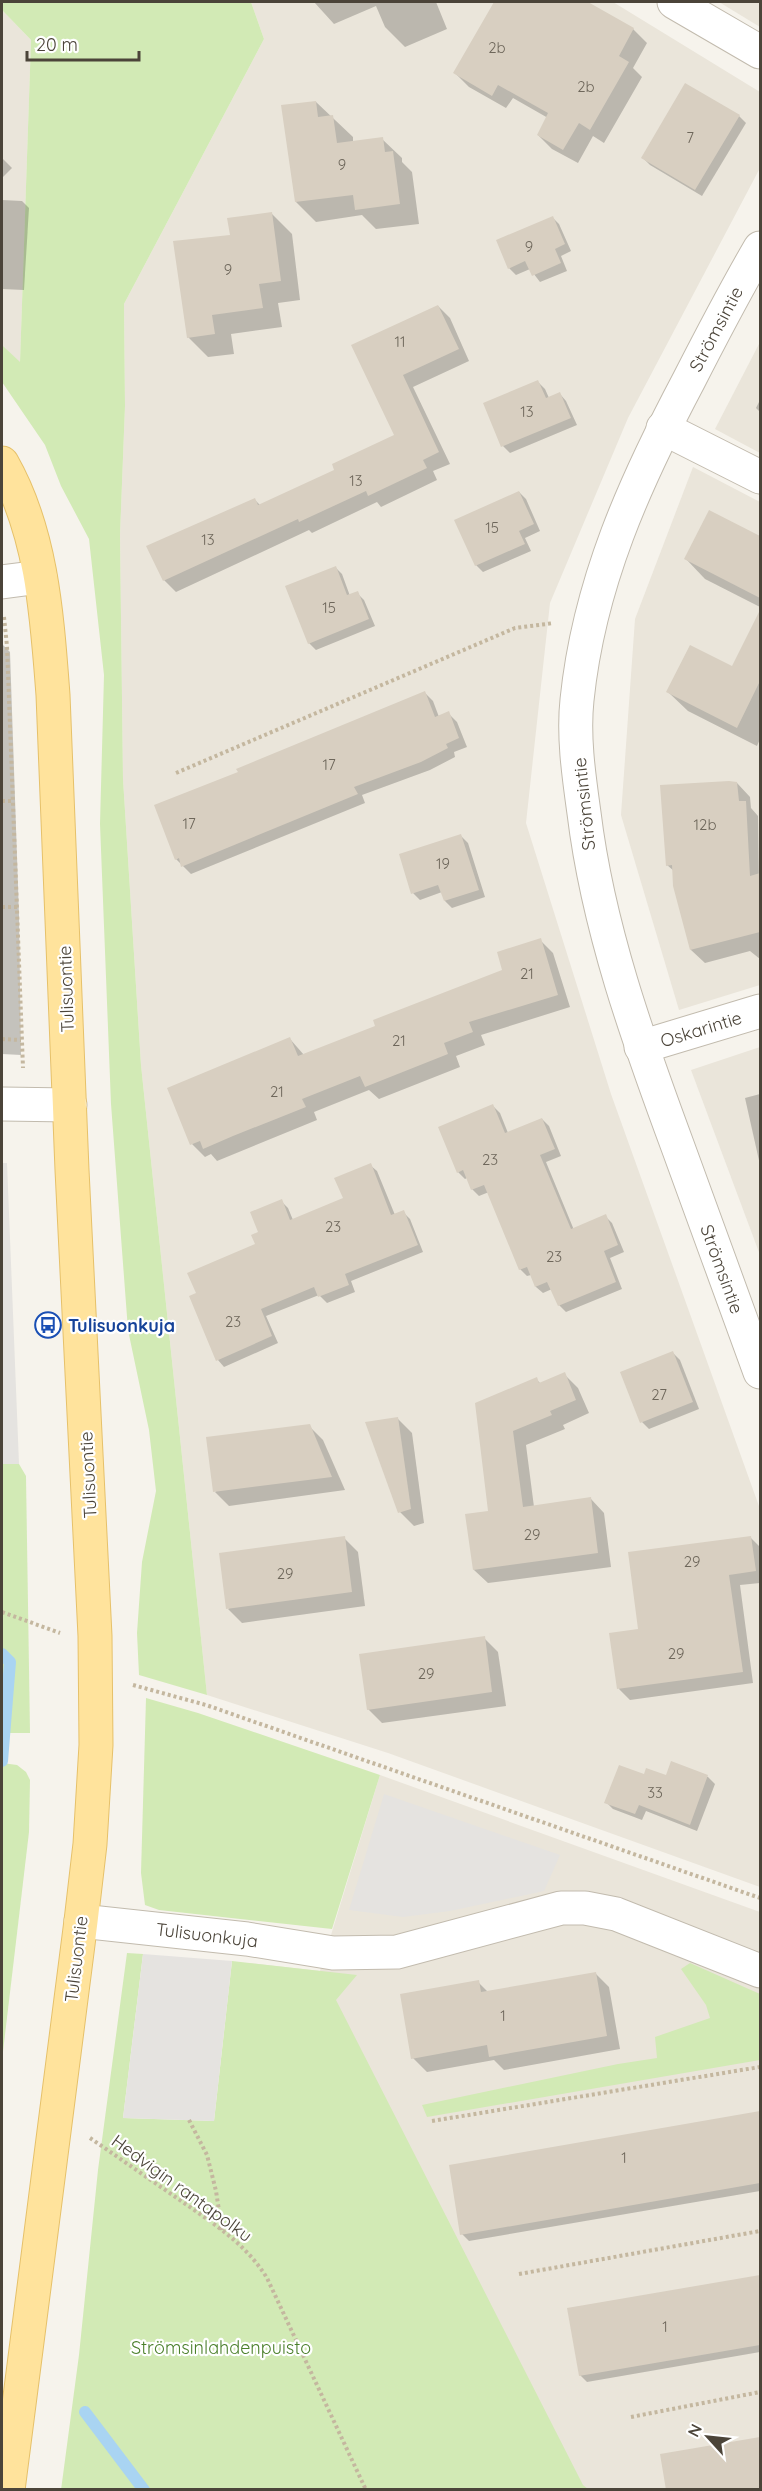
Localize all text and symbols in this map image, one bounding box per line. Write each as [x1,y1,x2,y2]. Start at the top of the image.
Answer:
scale bar [27,24,140,62]
text: 20 m [36,33,78,56]
house number: 2b [488,38,506,57]
house number: 2b [577,77,595,96]
house number: 7 [686,128,694,147]
house number: 9 [338,155,346,174]
house number: 9 [525,237,533,256]
house number: 9 [224,260,232,279]
street label: Strömsintie [684,282,748,376]
house number: 11 [394,332,406,351]
house number: 13 [520,402,534,421]
house number: 13 [349,471,363,490]
house number: 15 [485,518,499,537]
house number: 13 [201,530,215,549]
house number: 15 [322,598,336,617]
house number: 17 [322,755,336,774]
street label: Strömsintie [568,756,600,852]
house number: 17 [182,814,196,833]
house number: 12b [694,815,716,834]
house number: 19 [436,854,450,873]
street label: Tulisuontie [53,945,79,1033]
house number: 21 [520,964,534,983]
street label: Oskarintie [657,1006,745,1052]
house number: 21 [392,1031,406,1050]
house number: 21 [270,1082,284,1101]
house number: 23 [482,1150,498,1169]
house number: 23 [325,1217,341,1236]
street label: Strömsintie [695,1221,749,1317]
house number: 23 [546,1247,562,1266]
bus stop icon: Tulisuonkuja [33,1310,63,1340]
house number: 23 [225,1312,241,1331]
place label: Tulisuonkuja [68,1314,175,1337]
house number: 27 [651,1385,667,1404]
street label: Tulisuontie [74,1431,102,1519]
house number: 29 [524,1525,540,1544]
house number: 29 [684,1552,700,1571]
house number: 29 [277,1564,293,1583]
house number: 29 [668,1644,684,1663]
house number: 29 [418,1664,434,1683]
house number: 33 [647,1783,663,1802]
street label: Tulisuontie [59,1914,93,2004]
street label: Tulisuonkuja [155,1917,259,1953]
house number: 1 [500,2006,506,2025]
street label: Hedvigin rantapolku [107,2129,257,2247]
house number: 1 [621,2148,627,2167]
house number: 1 [662,2317,668,2336]
park label: Strömsinlahdenpuisto [131,2336,311,2359]
north arrow [678,2407,738,2467]
text: N [683,2420,706,2440]

